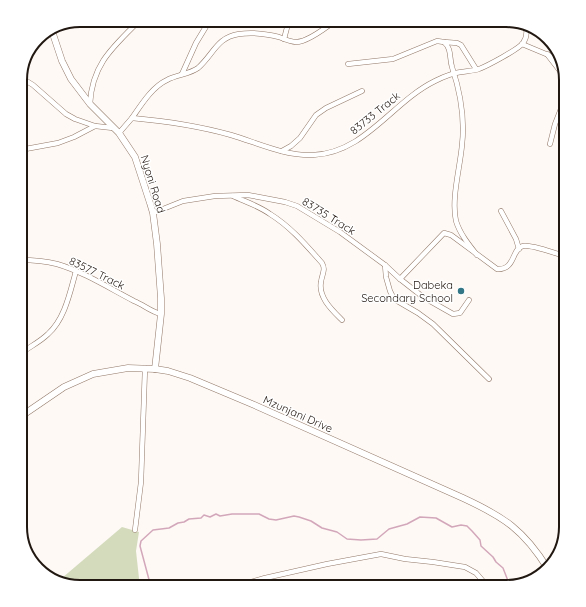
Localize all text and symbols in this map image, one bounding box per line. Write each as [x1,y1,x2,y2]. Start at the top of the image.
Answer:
street label: 83733 Track [347,89,403,137]
street label: Nyoni Road [138,153,168,215]
street label: 83735 Track [300,194,358,238]
street label: 83577 Track [67,253,127,293]
place label: Dabeka Secondary School [361,278,453,305]
marker: Dabeka Secondary School [456,286,466,296]
street label: Mzunjani Drive [261,392,335,436]

